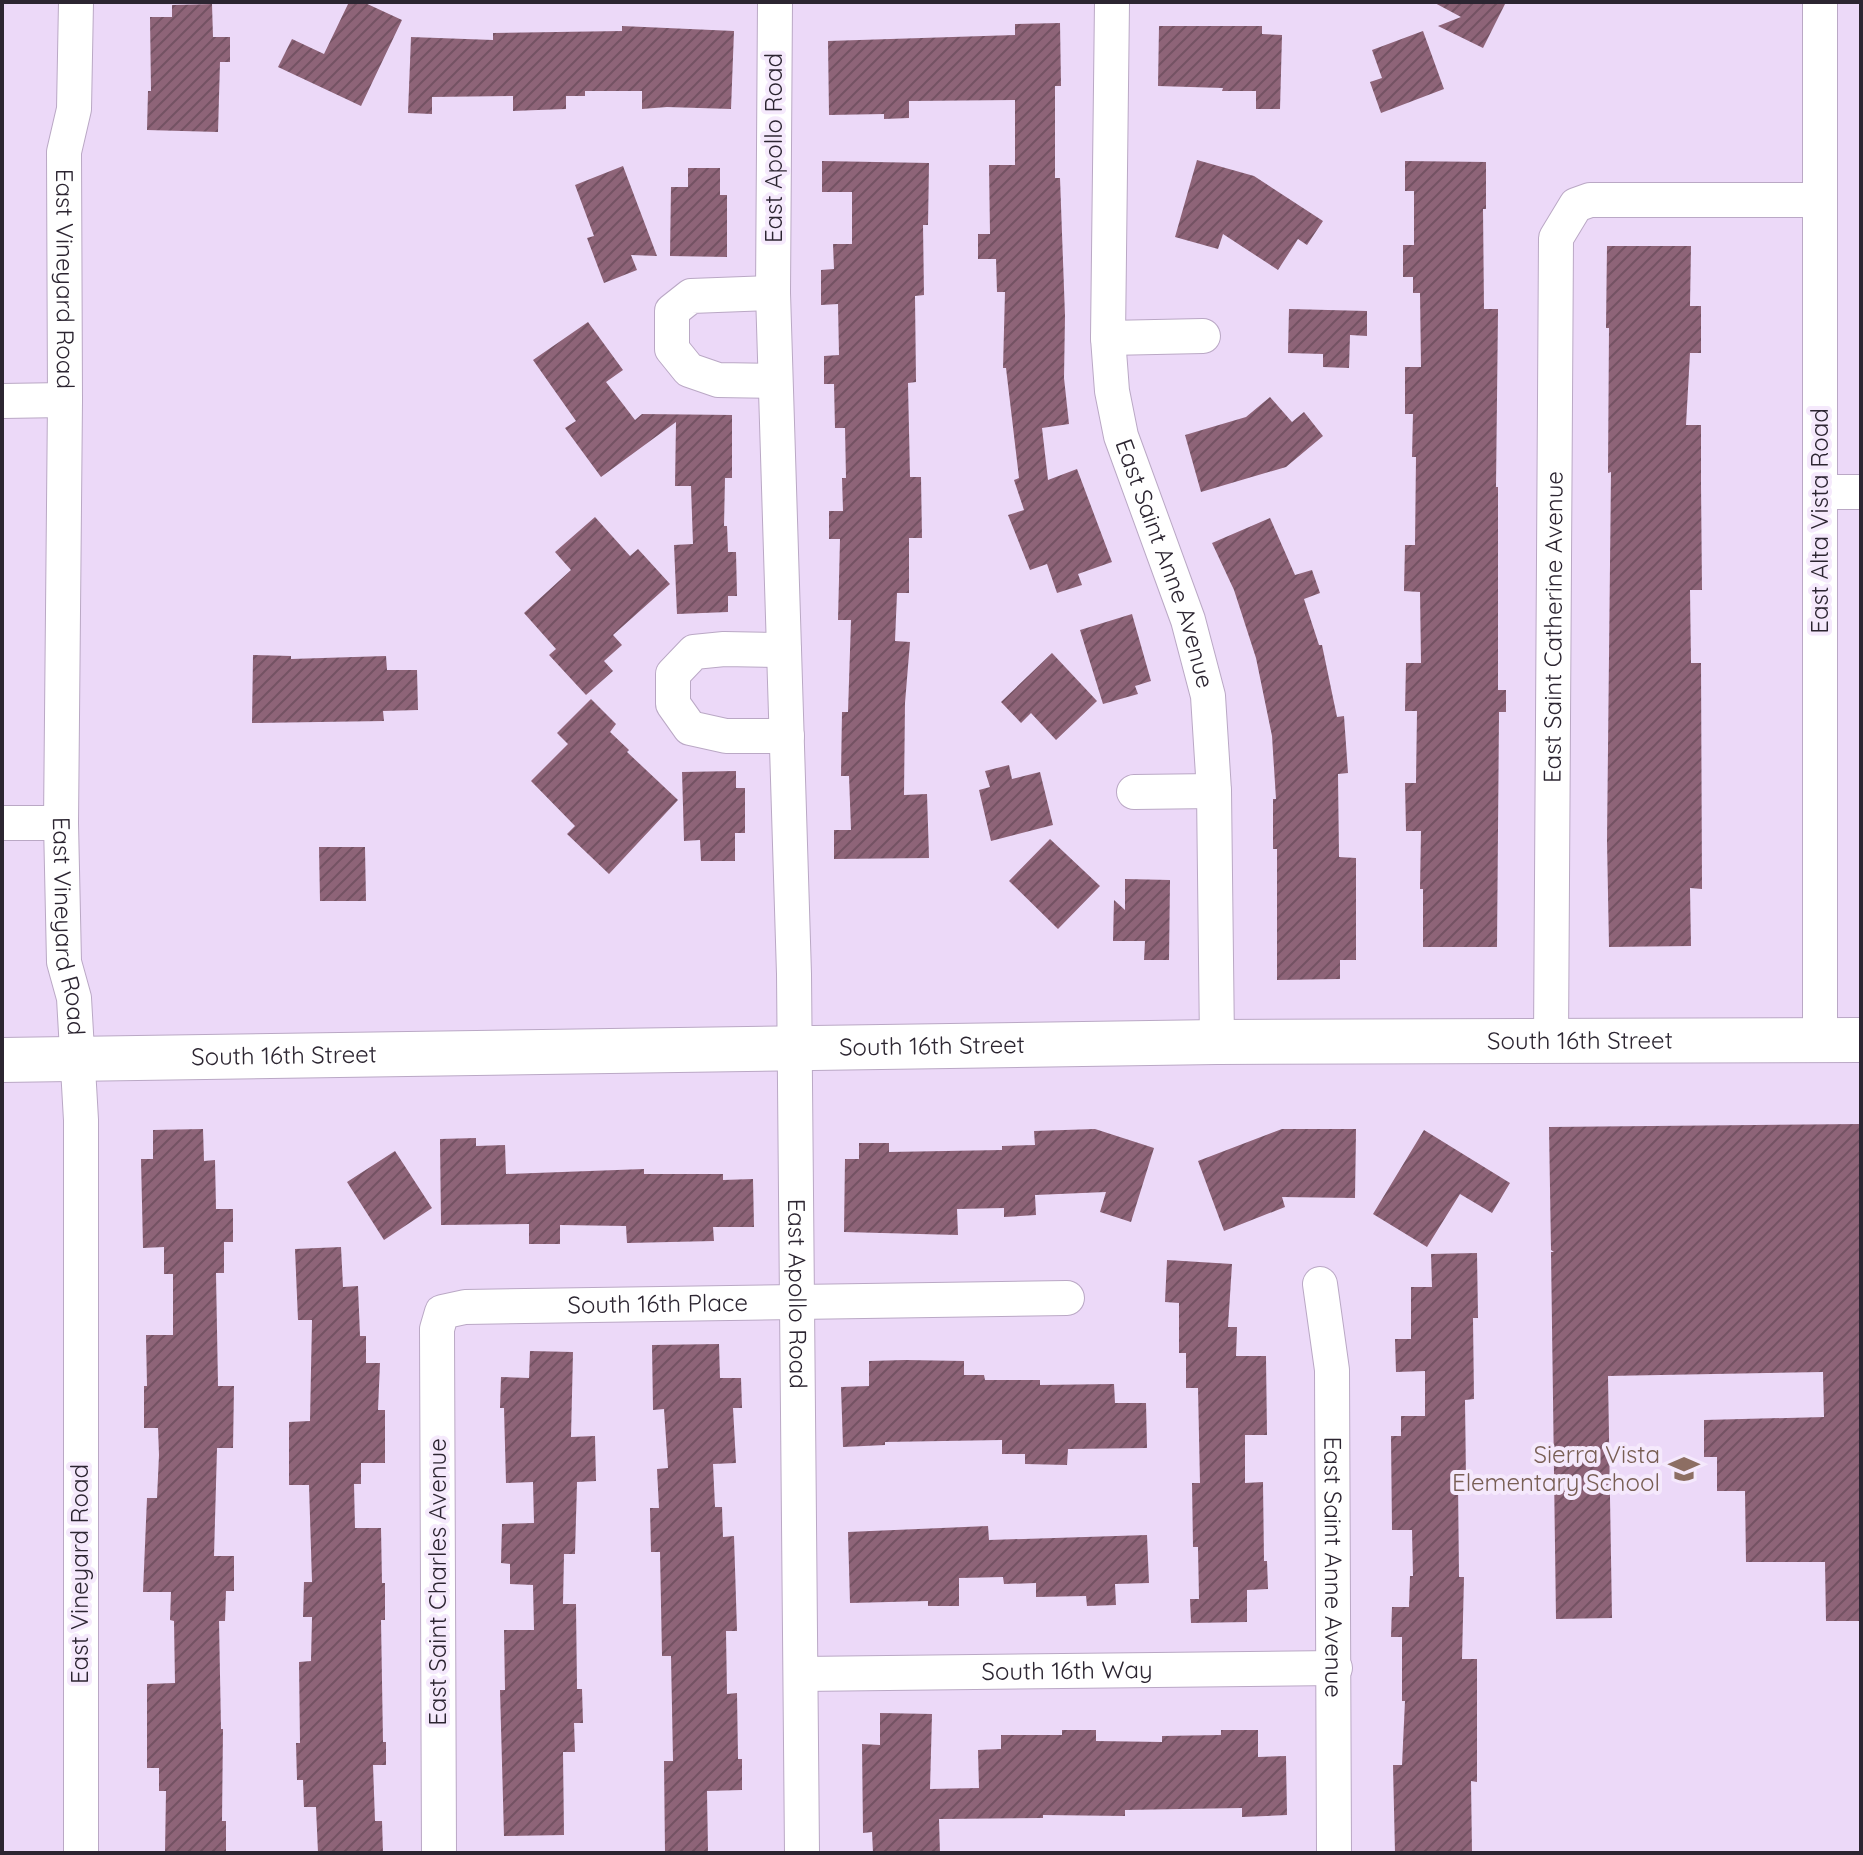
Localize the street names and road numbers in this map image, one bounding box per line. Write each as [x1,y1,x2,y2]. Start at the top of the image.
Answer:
street label: East Apollo Road [758,53,788,243]
street label: East Vineyard Road [50,169,81,389]
street label: East Alta Vista Road [1804,408,1834,634]
street label: East Saint Anne Avenue [1109,434,1221,691]
street label: East Saint Catherine Avenue [1537,471,1569,783]
street label: East Vineyard Road [47,816,92,1036]
street label: South 16th Street [1487,1025,1673,1055]
street label: South 16th Street [839,1029,1025,1062]
street label: South 16th Street [191,1038,377,1071]
street label: East Apollo Road [782,1198,814,1389]
street label: South 16th Place [567,1287,748,1319]
street label: East Saint Anne Avenue [1318,1436,1349,1698]
street label: East Saint Charles Avenue [422,1438,452,1726]
street label: East Vineyard Road [64,1464,94,1684]
street label: South 16th Way [981,1654,1153,1686]

